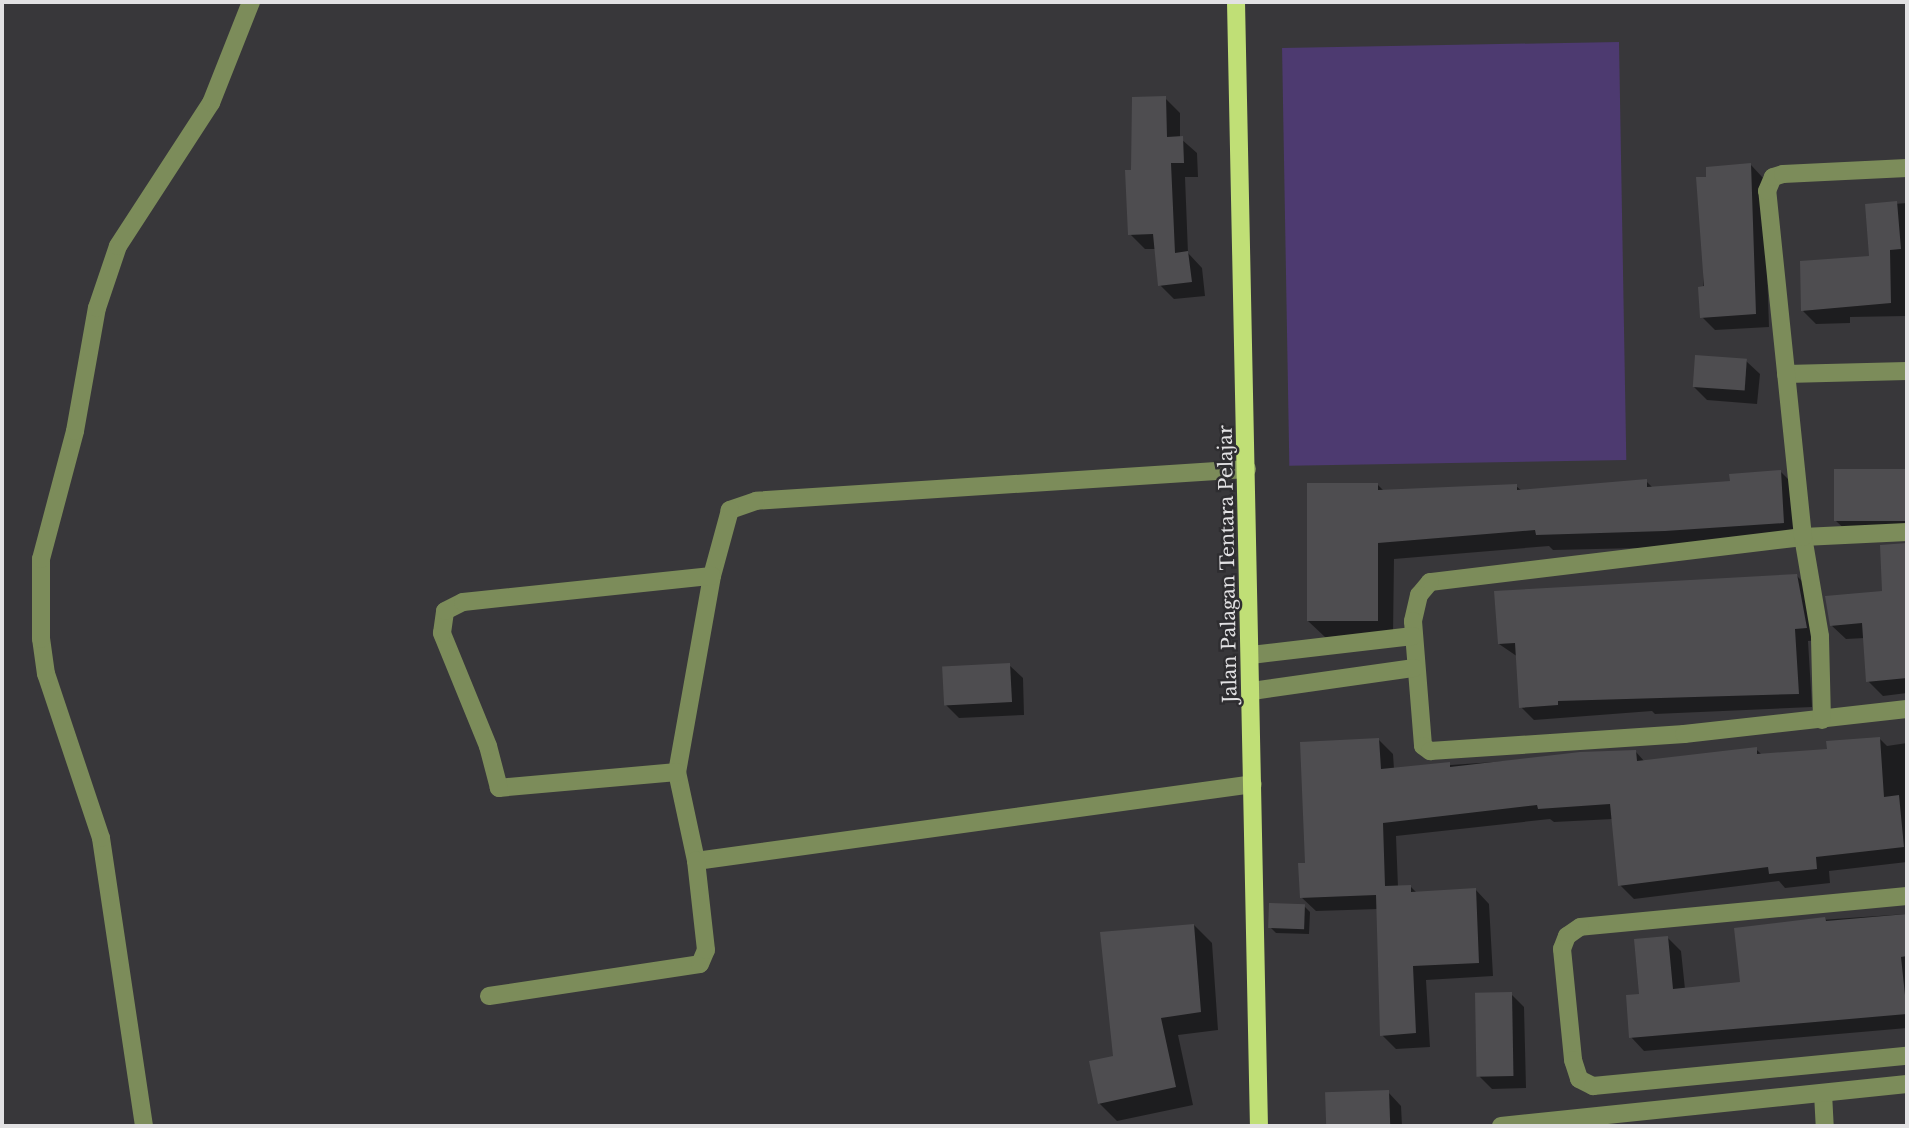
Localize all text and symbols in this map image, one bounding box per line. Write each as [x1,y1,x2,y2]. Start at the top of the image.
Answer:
street label: Jalan Palagan Tentara Pelajar [1214,425,1242,703]

